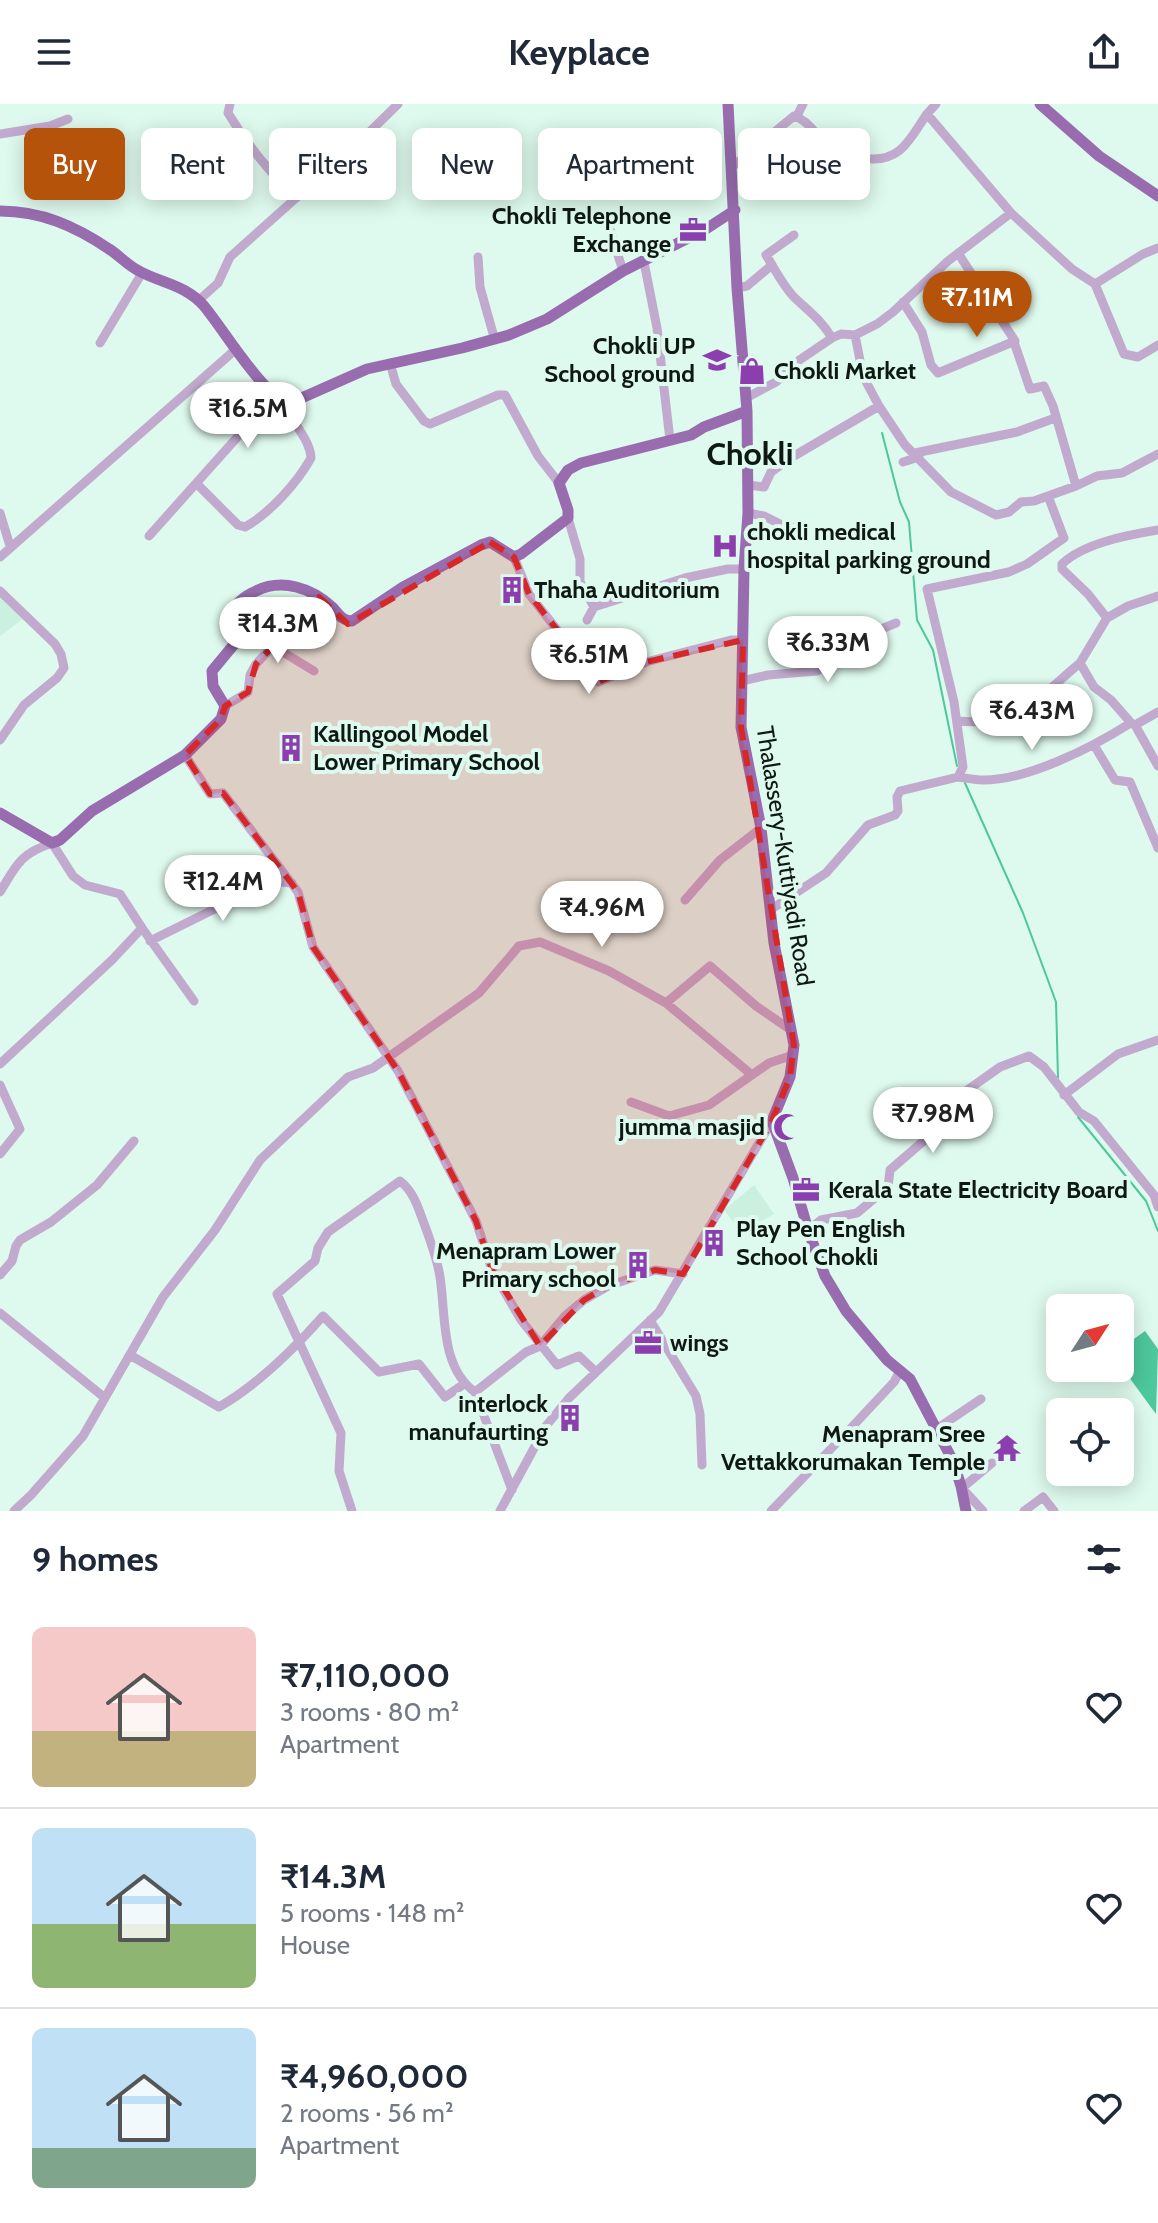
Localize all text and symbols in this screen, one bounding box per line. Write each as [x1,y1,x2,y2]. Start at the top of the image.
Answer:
icon: menu [32,30,76,74]
text: Keyplace [508,30,650,74]
icon: share [1082,30,1126,74]
chip: Buy [24,128,125,200]
chip: Rent [141,128,253,200]
chip: Filters [269,128,396,200]
chip: New [412,128,522,200]
chip: Apartment [538,128,722,200]
chip: House [738,128,870,200]
place label: Chokli Telephone Exchange [492,201,671,258]
office icon: Chokli Telephone Exchange [678,215,708,245]
pin: ₹7.11M [912,271,1042,339]
text: ₹7.11M [941,281,1013,313]
place label: Chokli UP School ground [544,331,695,388]
school or university icon: Chokli UP School ground [702,345,732,375]
shop icon: Chokli Market [737,356,767,386]
place label: Chokli Market [774,356,916,385]
pin: ₹16.5M [183,382,313,450]
text: ₹16.5M [208,392,288,424]
district label: Chokli [707,434,793,473]
place label: chokli medical hospital parking ground [747,517,991,574]
hospital icon: chokli medical hospital parking ground [710,531,740,561]
building icon: Thaha Auditorium [497,575,527,605]
place label: Thaha Auditorium [534,575,720,604]
pin: ₹14.3M [213,597,343,665]
text: ₹14.3M [237,607,319,639]
pin: ₹6.33M [763,616,893,684]
text: ₹6.33M [786,626,870,658]
pin: ₹6.51M [524,628,654,696]
text: ₹6.51M [549,638,629,670]
pin: ₹6.43M [967,684,1097,752]
text: ₹6.43M [989,694,1075,726]
place label: Kallingool Model Lower Primary School [313,719,540,776]
street label: Thalassery-Kuttiyadi Road [751,724,820,988]
building icon: Kallingool Model Lower Primary School [276,733,306,763]
pin: ₹12.4M [158,855,288,923]
text: ₹12.4M [182,865,264,897]
pin: ₹4.96M [537,881,667,949]
text: ₹4.96M [559,891,645,923]
pin: ₹7.98M [868,1087,998,1155]
text: ₹7.98M [891,1097,975,1129]
place label: jumma masjid [618,1112,765,1141]
mosque icon: jumma masjid [772,1112,802,1142]
office icon: Kerala State Electricity Board [791,1175,821,1205]
place label: Kerala State Electricity Board [828,1175,1128,1204]
place label: Play Pen English School Chokli [736,1214,906,1271]
building icon: Play Pen English School Chokli [699,1228,729,1258]
place label: Menapram Lower Primary school [436,1236,616,1293]
building icon: Menapram Lower Primary school [623,1250,653,1280]
north arrow [1046,1294,1134,1382]
map controls [1046,1294,1134,1486]
office icon: wings [633,1328,663,1358]
place label: wings [670,1328,729,1357]
place label: interlock manufaurting [408,1389,548,1446]
button: locate [1046,1398,1134,1486]
building icon: interlock manufaurting [555,1403,585,1433]
place label: Menapram Sree Vettakkorumakan Temple [721,1419,985,1476]
temple icon: Menapram Sree Vettakkorumakan Temple [992,1433,1022,1463]
icon: filters [1082,1537,1126,1581]
text: 9 homes [32,1538,158,1580]
text: ₹7,110,000 [280,1654,450,1696]
icon: home [96,1659,192,1755]
icon: heart [1082,1685,1126,1729]
text: 3 rooms · 80 m² [280,1696,459,1728]
text: Apartment [280,1728,399,1760]
text: ₹14.3M [280,1855,386,1897]
icon: home [96,1860,192,1956]
icon: heart [1082,1886,1126,1930]
text: 5 rooms · 148 m² [280,1897,464,1929]
text: House [280,1929,350,1961]
text: ₹4,960,000 [280,2055,468,2097]
icon: home [96,2060,192,2156]
icon: heart [1082,2086,1126,2130]
text: 2 rooms · 56 m² [280,2097,454,2129]
text: Apartment [280,2129,399,2161]

